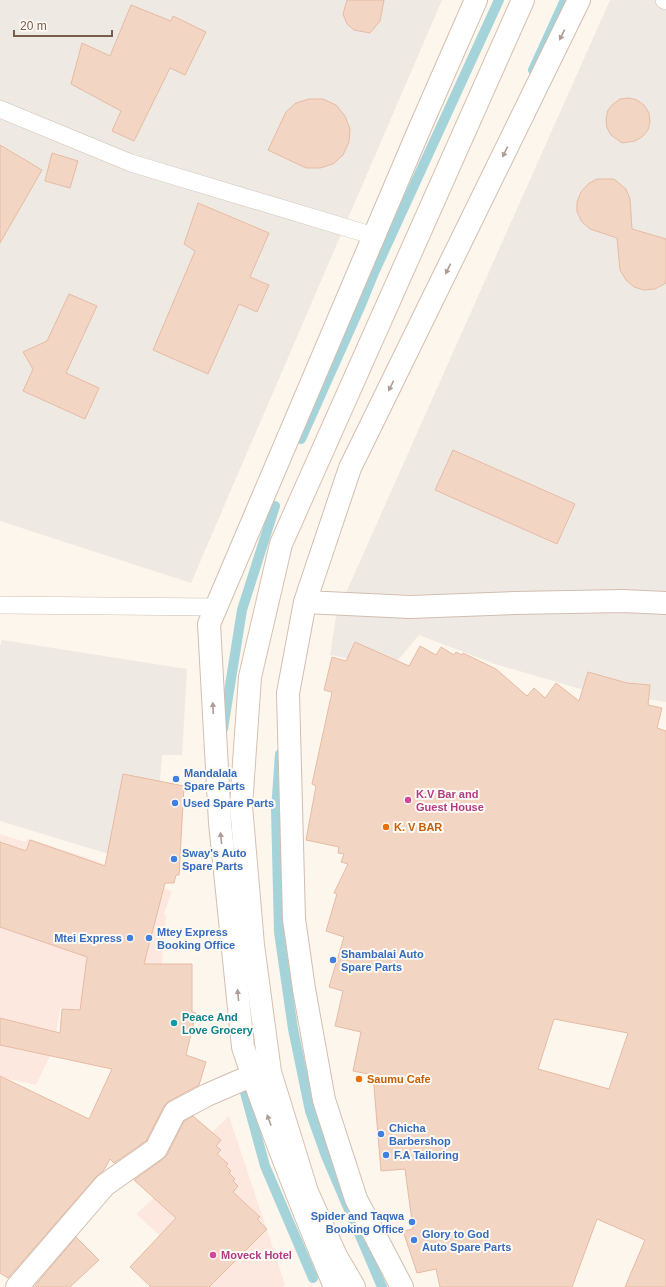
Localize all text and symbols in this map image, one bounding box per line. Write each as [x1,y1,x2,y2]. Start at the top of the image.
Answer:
scale bar [14,12,112,38]
text: 20 m [20,19,47,33]
one-way arrow [558,29,565,41]
one-way arrow [502,146,508,158]
one-way arrow [445,263,451,274]
one-way arrow [388,380,394,391]
one-way arrow [210,702,217,714]
place label: Mandalala Spare Parts [184,767,245,792]
marker: Mandalala Spare Parts [171,774,181,784]
place label: K.V Bar and Guest House [416,788,484,813]
marker: K.V Bar and Guest House [403,795,413,805]
place label: Used Spare Parts [183,797,274,809]
marker: Used Spare Parts [170,798,180,808]
place label: K. V BAR [394,821,442,833]
marker: K. V BAR [381,822,391,832]
one-way arrow [218,832,224,844]
place label: Sway's Auto Spare Parts [182,847,247,872]
marker: Sway's Auto Spare Parts [169,854,179,864]
place label: Mtey Express Booking Office [157,926,235,951]
place label: Mtei Express [54,932,122,944]
marker: Mtei Express [125,933,135,943]
marker: Mtey Express Booking Office [144,933,154,943]
place label: Shambalai Auto Spare Parts [341,948,424,973]
marker: Shambalai Auto Spare Parts [328,955,338,965]
one-way arrow [235,989,241,1001]
place label: Peace And Love Grocery [182,1011,254,1036]
marker: Peace And Love Grocery [169,1018,179,1028]
place label: Saumu Cafe [367,1073,431,1085]
marker: Saumu Cafe [354,1074,364,1084]
one-way arrow [266,1114,272,1126]
place label: Chicha Barbershop [389,1122,451,1147]
marker: Chicha Barbershop [376,1129,386,1139]
place label: F.A Tailoring [394,1149,459,1161]
marker: F.A Tailoring [381,1150,391,1160]
place label: Spider and Taqwa Booking Office [311,1210,405,1235]
marker: Spider and Taqwa Booking Office [407,1217,417,1227]
place label: Glory to God Auto Spare Parts [422,1228,511,1253]
marker: Glory to God Auto Spare Parts [409,1235,419,1245]
place label: Moveck Hotel [221,1249,292,1261]
marker: Moveck Hotel [208,1250,218,1260]

